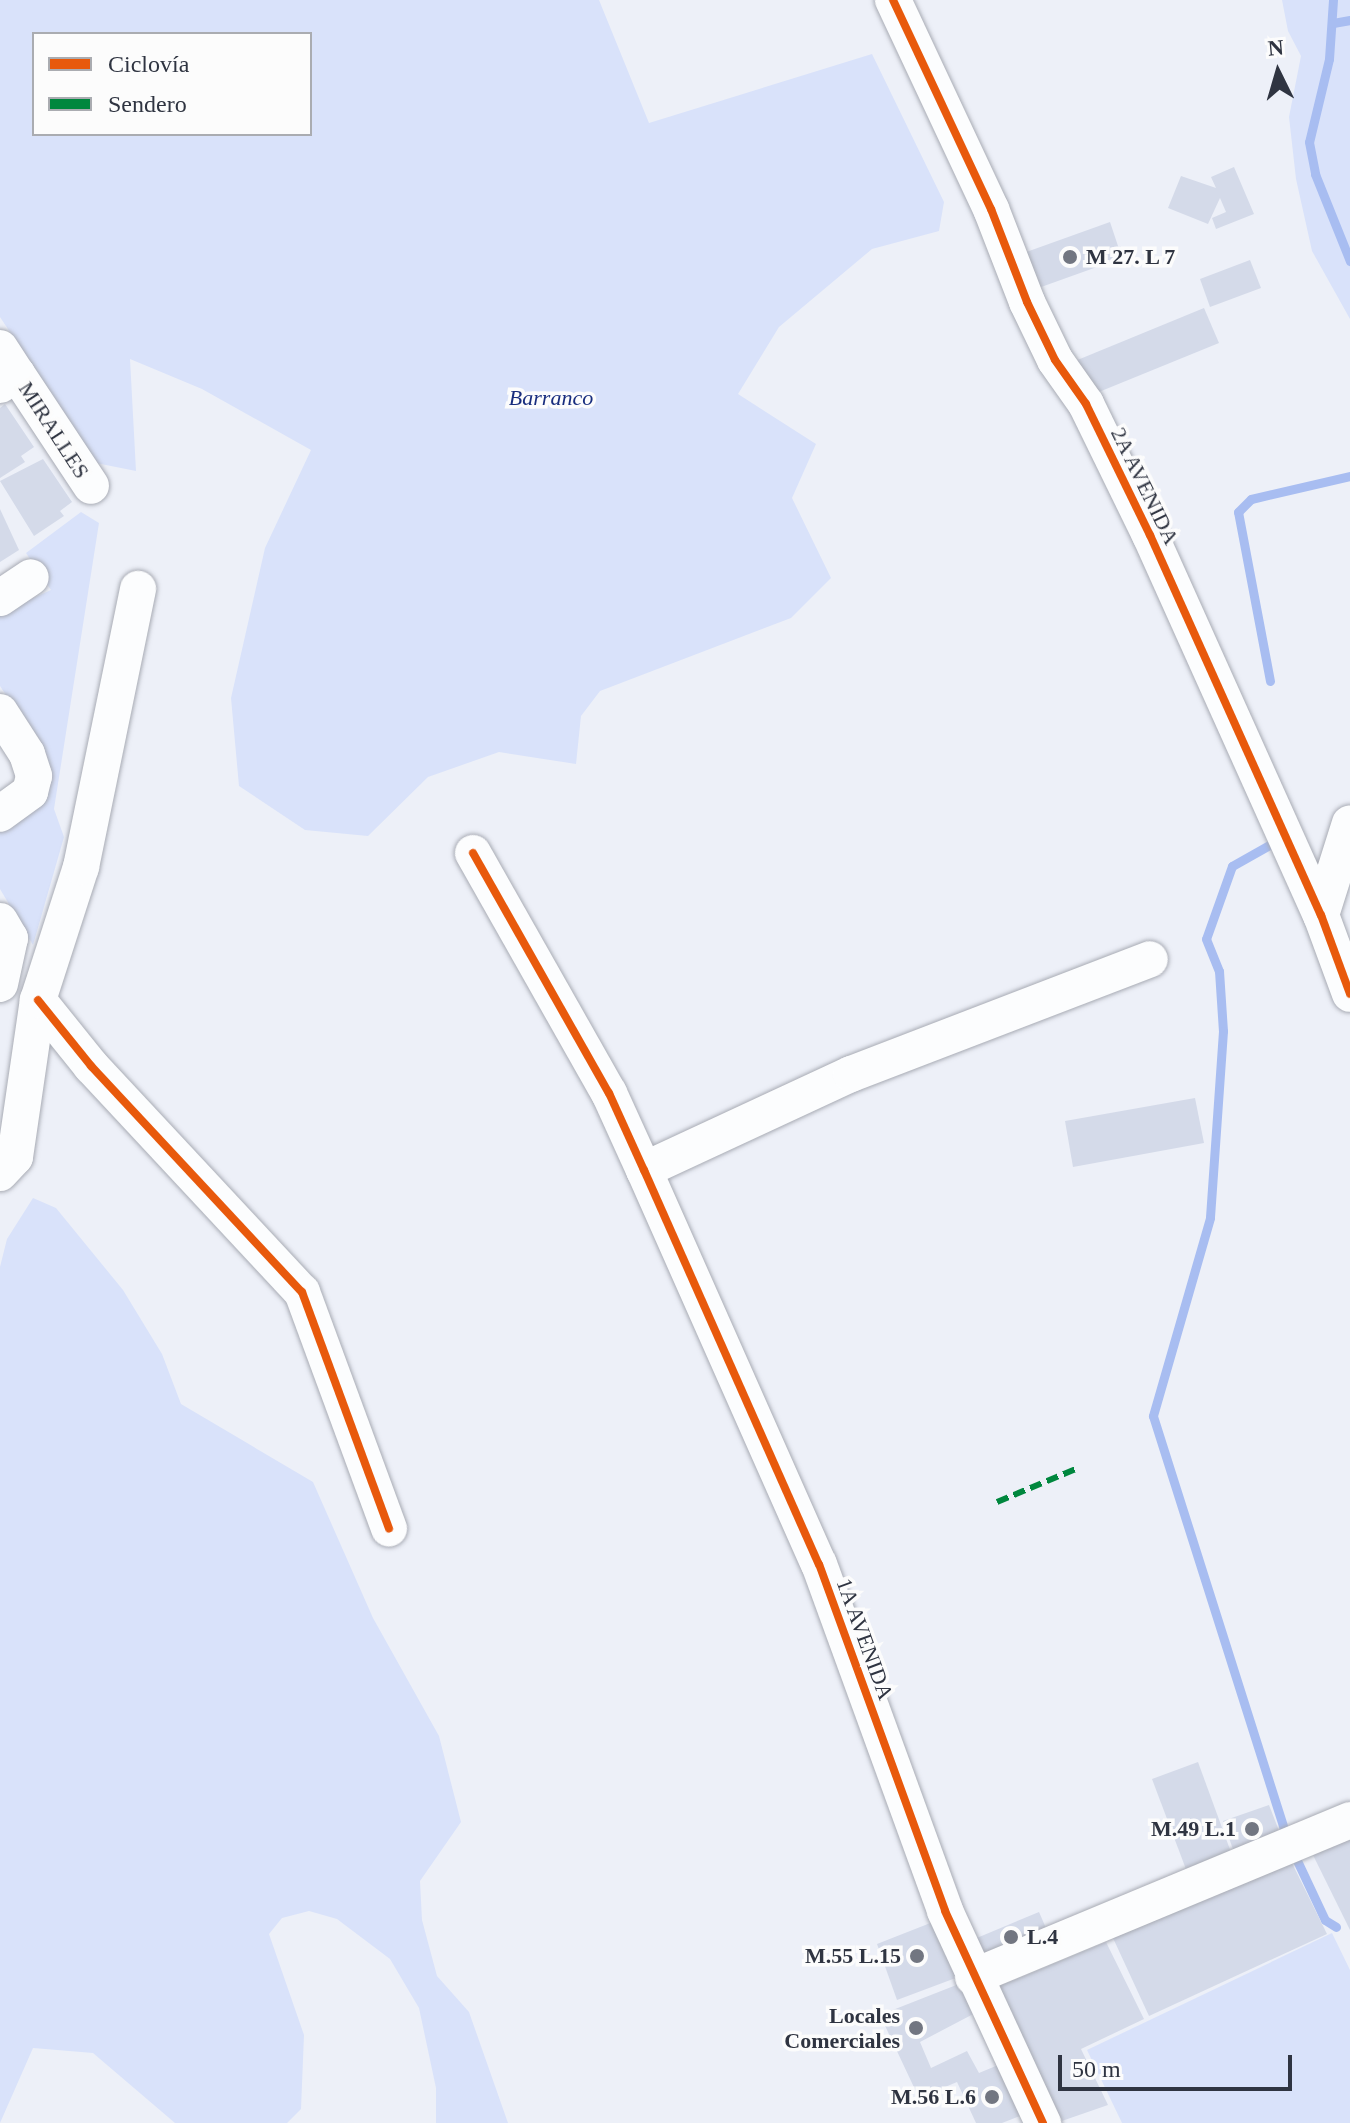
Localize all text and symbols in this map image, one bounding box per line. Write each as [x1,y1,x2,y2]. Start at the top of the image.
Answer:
legend [32,32,312,136]
north arrow [1238,32,1318,112]
text: N [1267,34,1285,61]
text: Ciclovía [108,51,189,77]
text: Sendero [108,91,187,117]
place label: M 27. L 7 [1086,244,1176,270]
marker: M 27. L 7 [1061,248,1079,266]
street label: MIRALLES [13,377,95,483]
park label: Barranco [509,385,593,411]
street label: 2A AVENIDA [1105,422,1185,550]
street label: 1A AVENIDA [830,1574,900,1704]
place label: M.49 L.1 [1151,1816,1236,1842]
marker: M.49 L.1 [1243,1820,1261,1838]
place label: L.4 [1027,1924,1058,1950]
marker: L.4 [1002,1928,1020,1946]
place label: M.55 L.15 [805,1943,901,1969]
marker: M.55 L.15 [908,1947,926,1965]
place label: Locales Comerciales [784,2002,900,2054]
marker: Locales Comerciales [907,2019,925,2037]
scale bar [1062,2039,1296,2089]
text: 50 m [1072,2056,1121,2082]
place label: M.56 L.6 [891,2084,976,2110]
marker: M.56 L.6 [983,2088,1001,2106]

